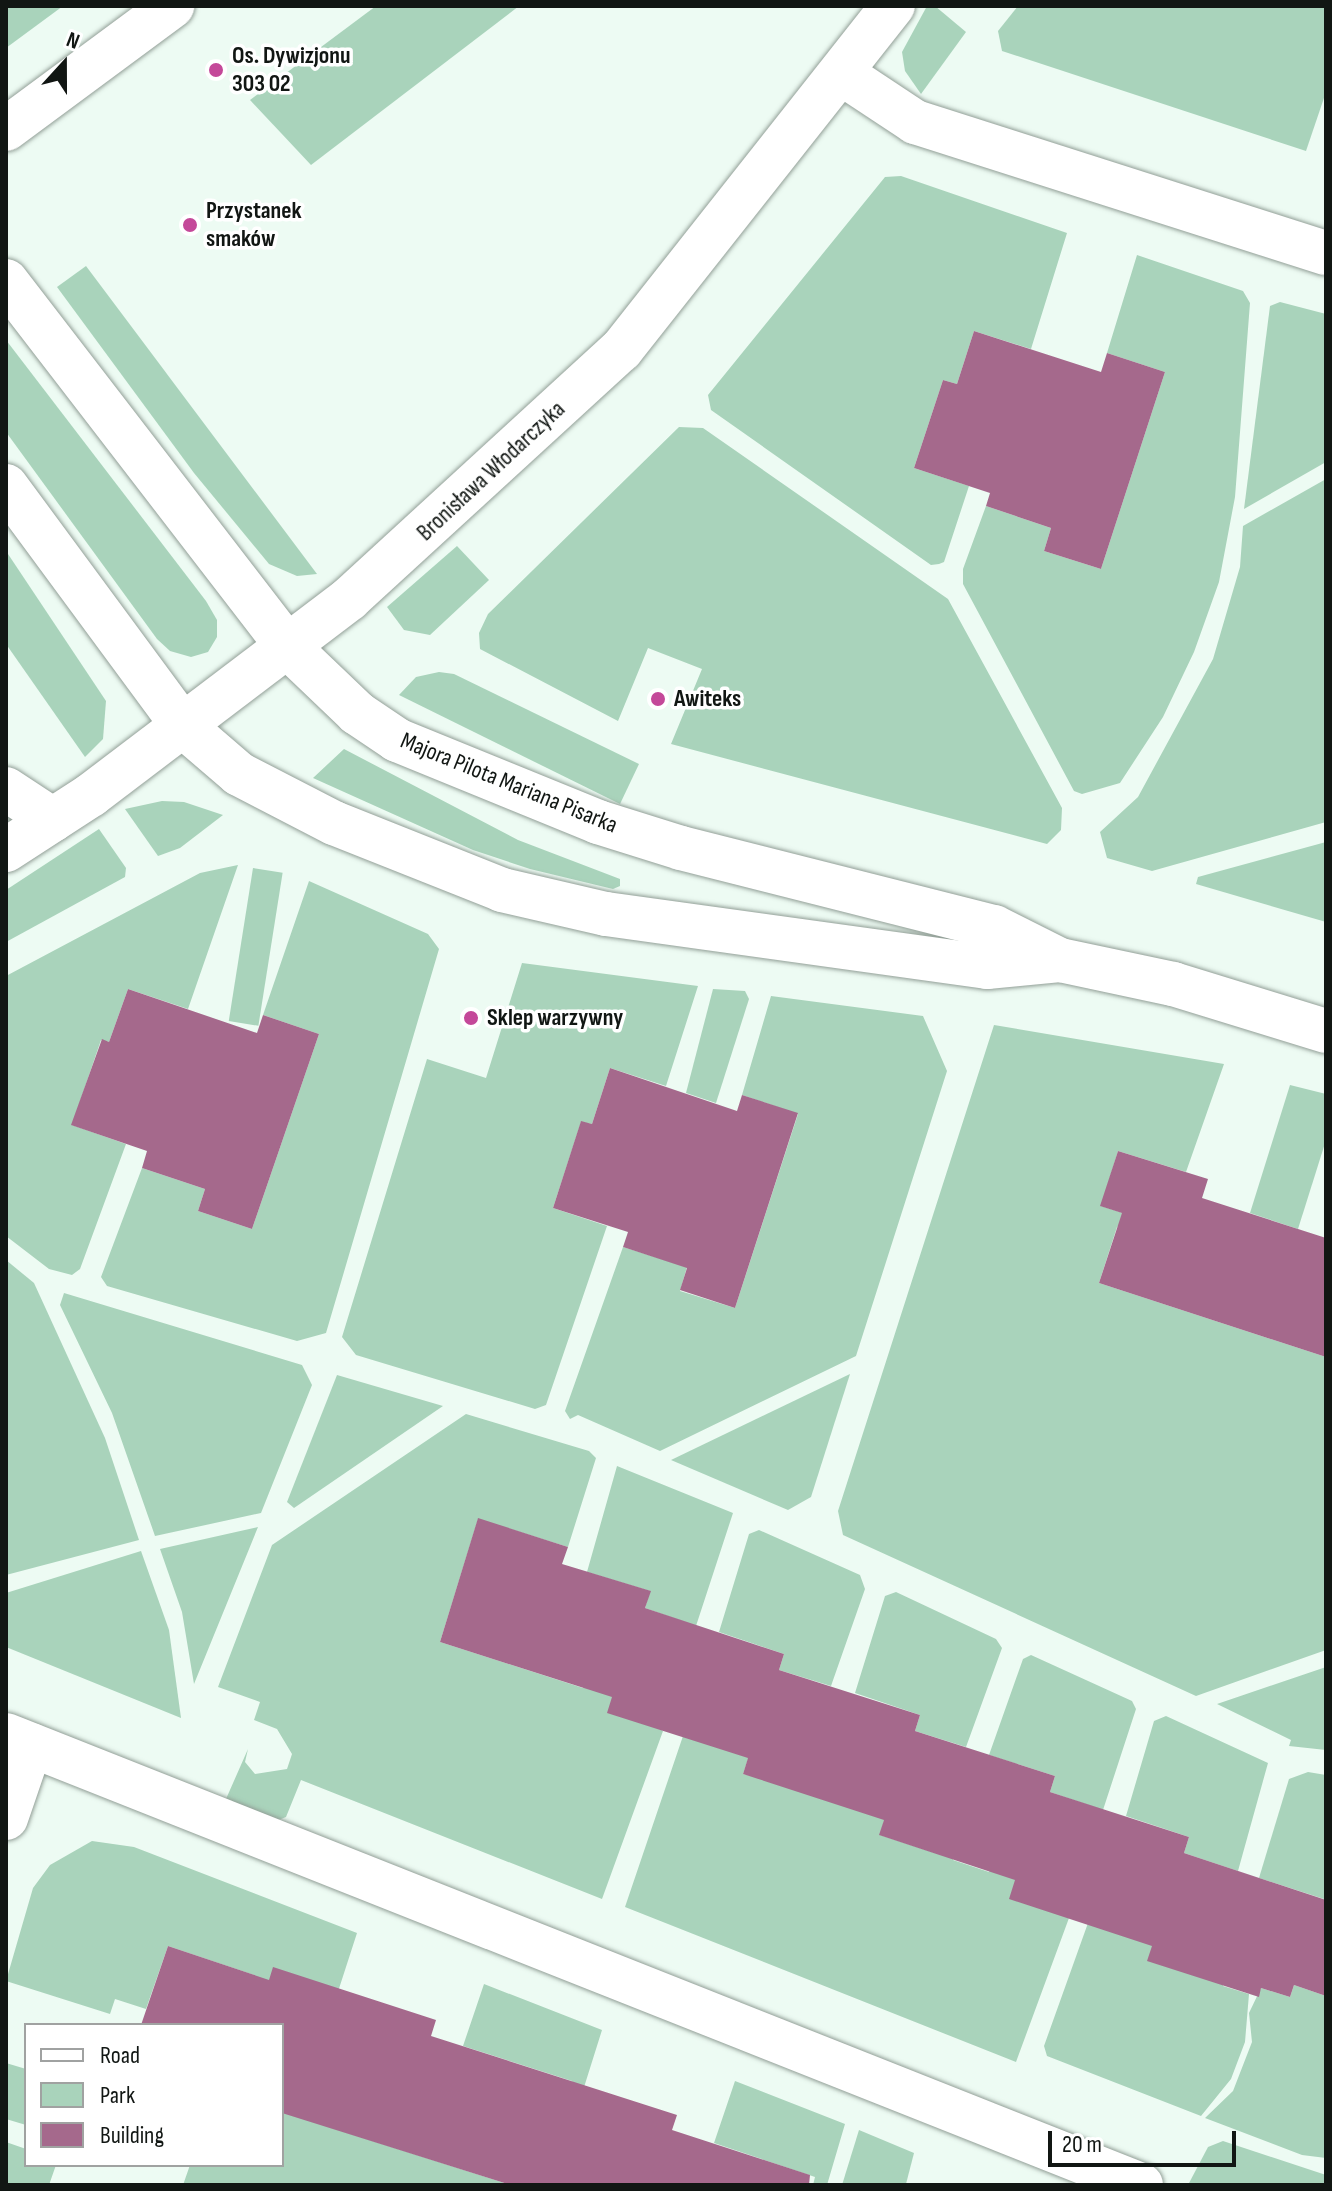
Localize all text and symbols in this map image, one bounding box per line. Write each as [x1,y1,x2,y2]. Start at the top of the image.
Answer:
north arrow [24,24,104,104]
text: N [62,26,83,56]
place label: Os. Dywizjonu 303 02 [232,42,350,98]
marker: Os. Dywizjonu 303 02 [207,61,225,79]
place label: Przystanek smaków [206,197,302,253]
marker: Przystanek smaków [181,216,199,234]
street label: Bronisława Włodarczyka [411,395,571,547]
place label: Awiteks [674,685,741,713]
marker: Awiteks [649,690,667,708]
street label: Majora Pilota Mariana Pisarka [396,726,622,840]
place label: Sklep warzywny [487,1004,623,1032]
marker: Sklep warzywny [462,1009,480,1027]
legend [24,2023,284,2167]
text: Road [100,2041,140,2070]
text: Park [100,2081,135,2110]
scale bar [1052,2115,1240,2165]
text: Building [100,2121,164,2150]
text: 20 m [1062,2130,1102,2159]

